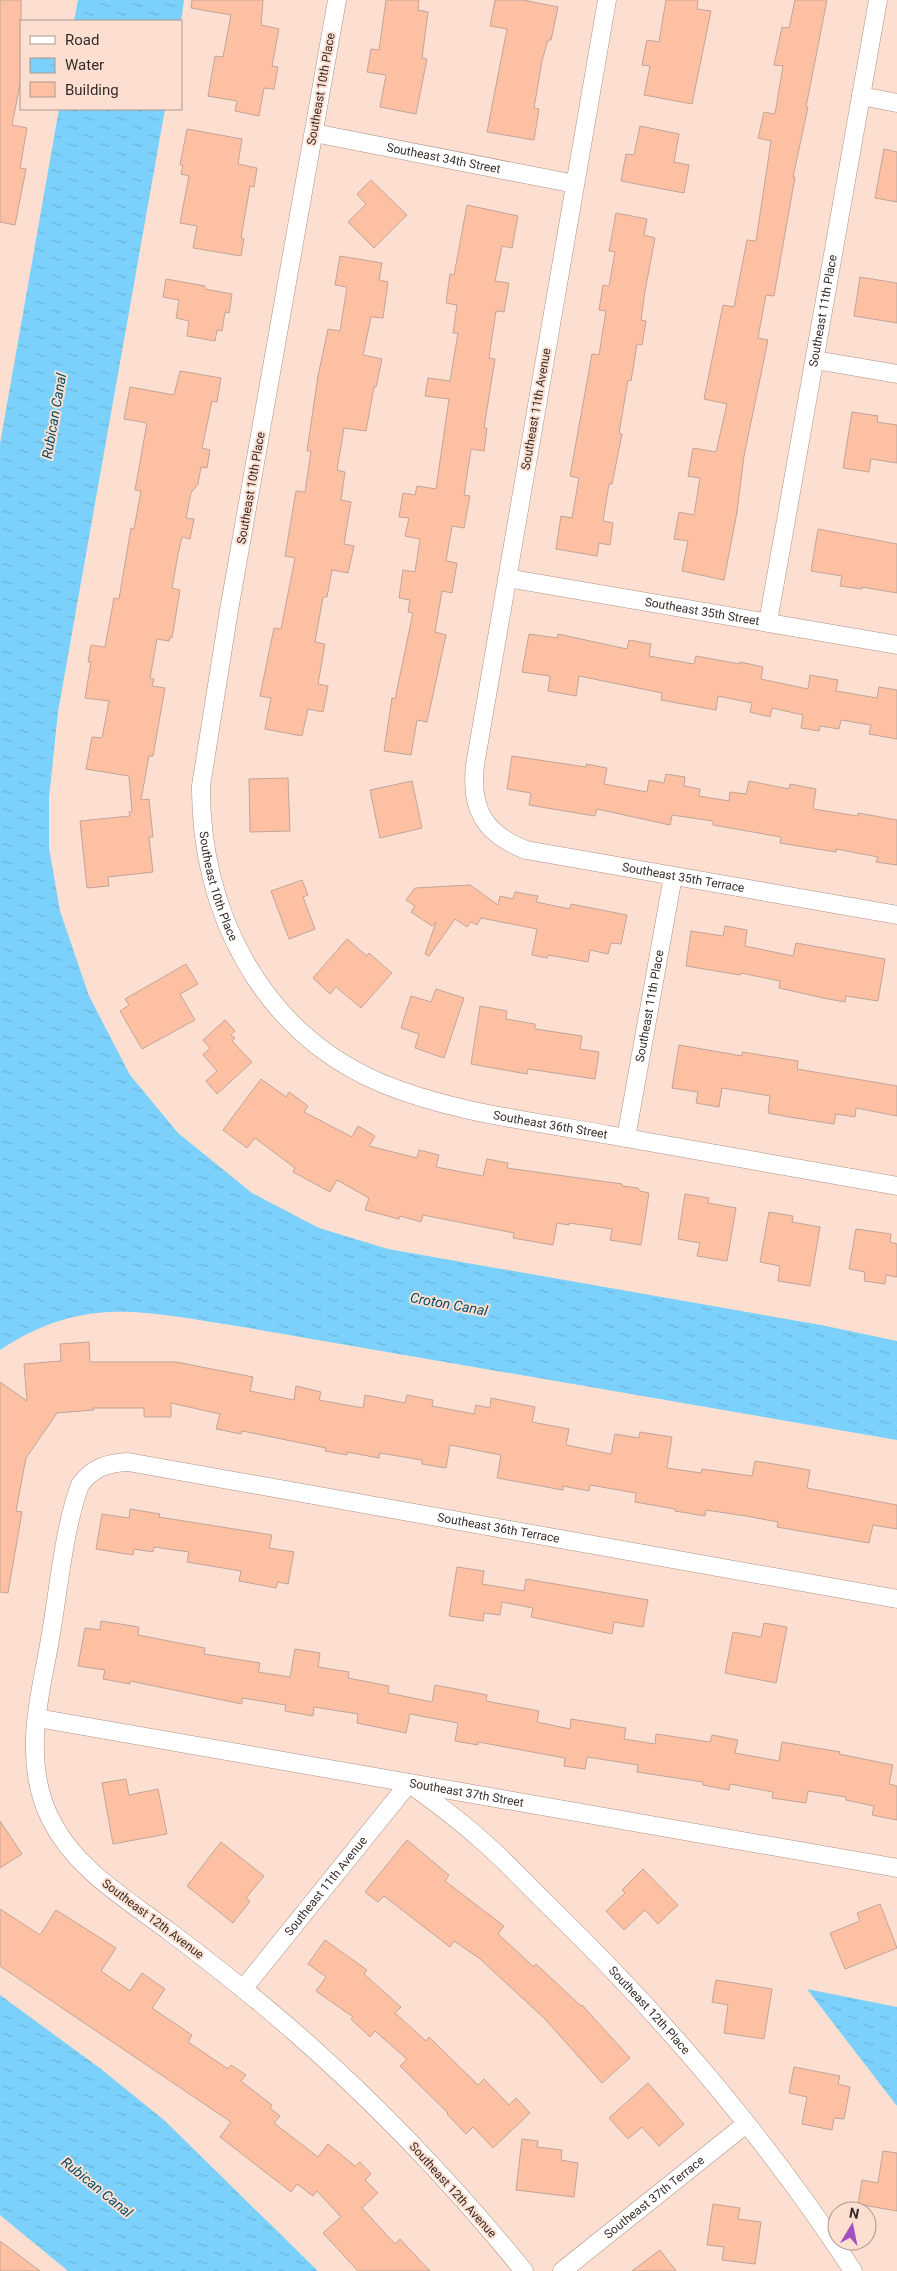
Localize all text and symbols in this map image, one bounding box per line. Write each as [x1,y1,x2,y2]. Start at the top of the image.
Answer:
legend [20,20,182,110]
text: Road [65,31,99,49]
street label: Southeast 10th Place [304,32,338,146]
text: Water [65,56,104,74]
text: Building [65,81,119,99]
street label: Southeast 34th Street [385,140,502,176]
street label: Southeast 11th Place [806,254,840,368]
street label: Southeast 11th Avenue [518,347,554,471]
water label: Rubican Canal [39,371,70,460]
street label: Southeast 10th Place [234,431,268,545]
street label: Southeast 35th Street [644,595,761,628]
street label: Southeast 10th Place [196,830,240,943]
street label: Southeast 35th Terrace [621,860,746,895]
street label: Southeast 11th Place [633,949,667,1063]
street label: Southeast 36th Street [492,1108,609,1142]
water label: Croton Canal [409,1289,490,1319]
street label: Southeast 36th Terrace [436,1510,561,1546]
street label: Southeast 37th Street [408,1776,525,1810]
street label: Southeast 11th Avenue [282,1834,370,1939]
street label: Southeast 12th Avenue [100,1876,206,1962]
street label: Southeast 12th Place [606,1963,693,2057]
street label: Southeast 12th Avenue [407,2139,499,2241]
street label: Southeast 37th Terrace [601,2153,707,2242]
water label: Rubican Canal [58,2154,136,2221]
north arrow [827,2201,877,2251]
text: N [848,2204,861,2222]

